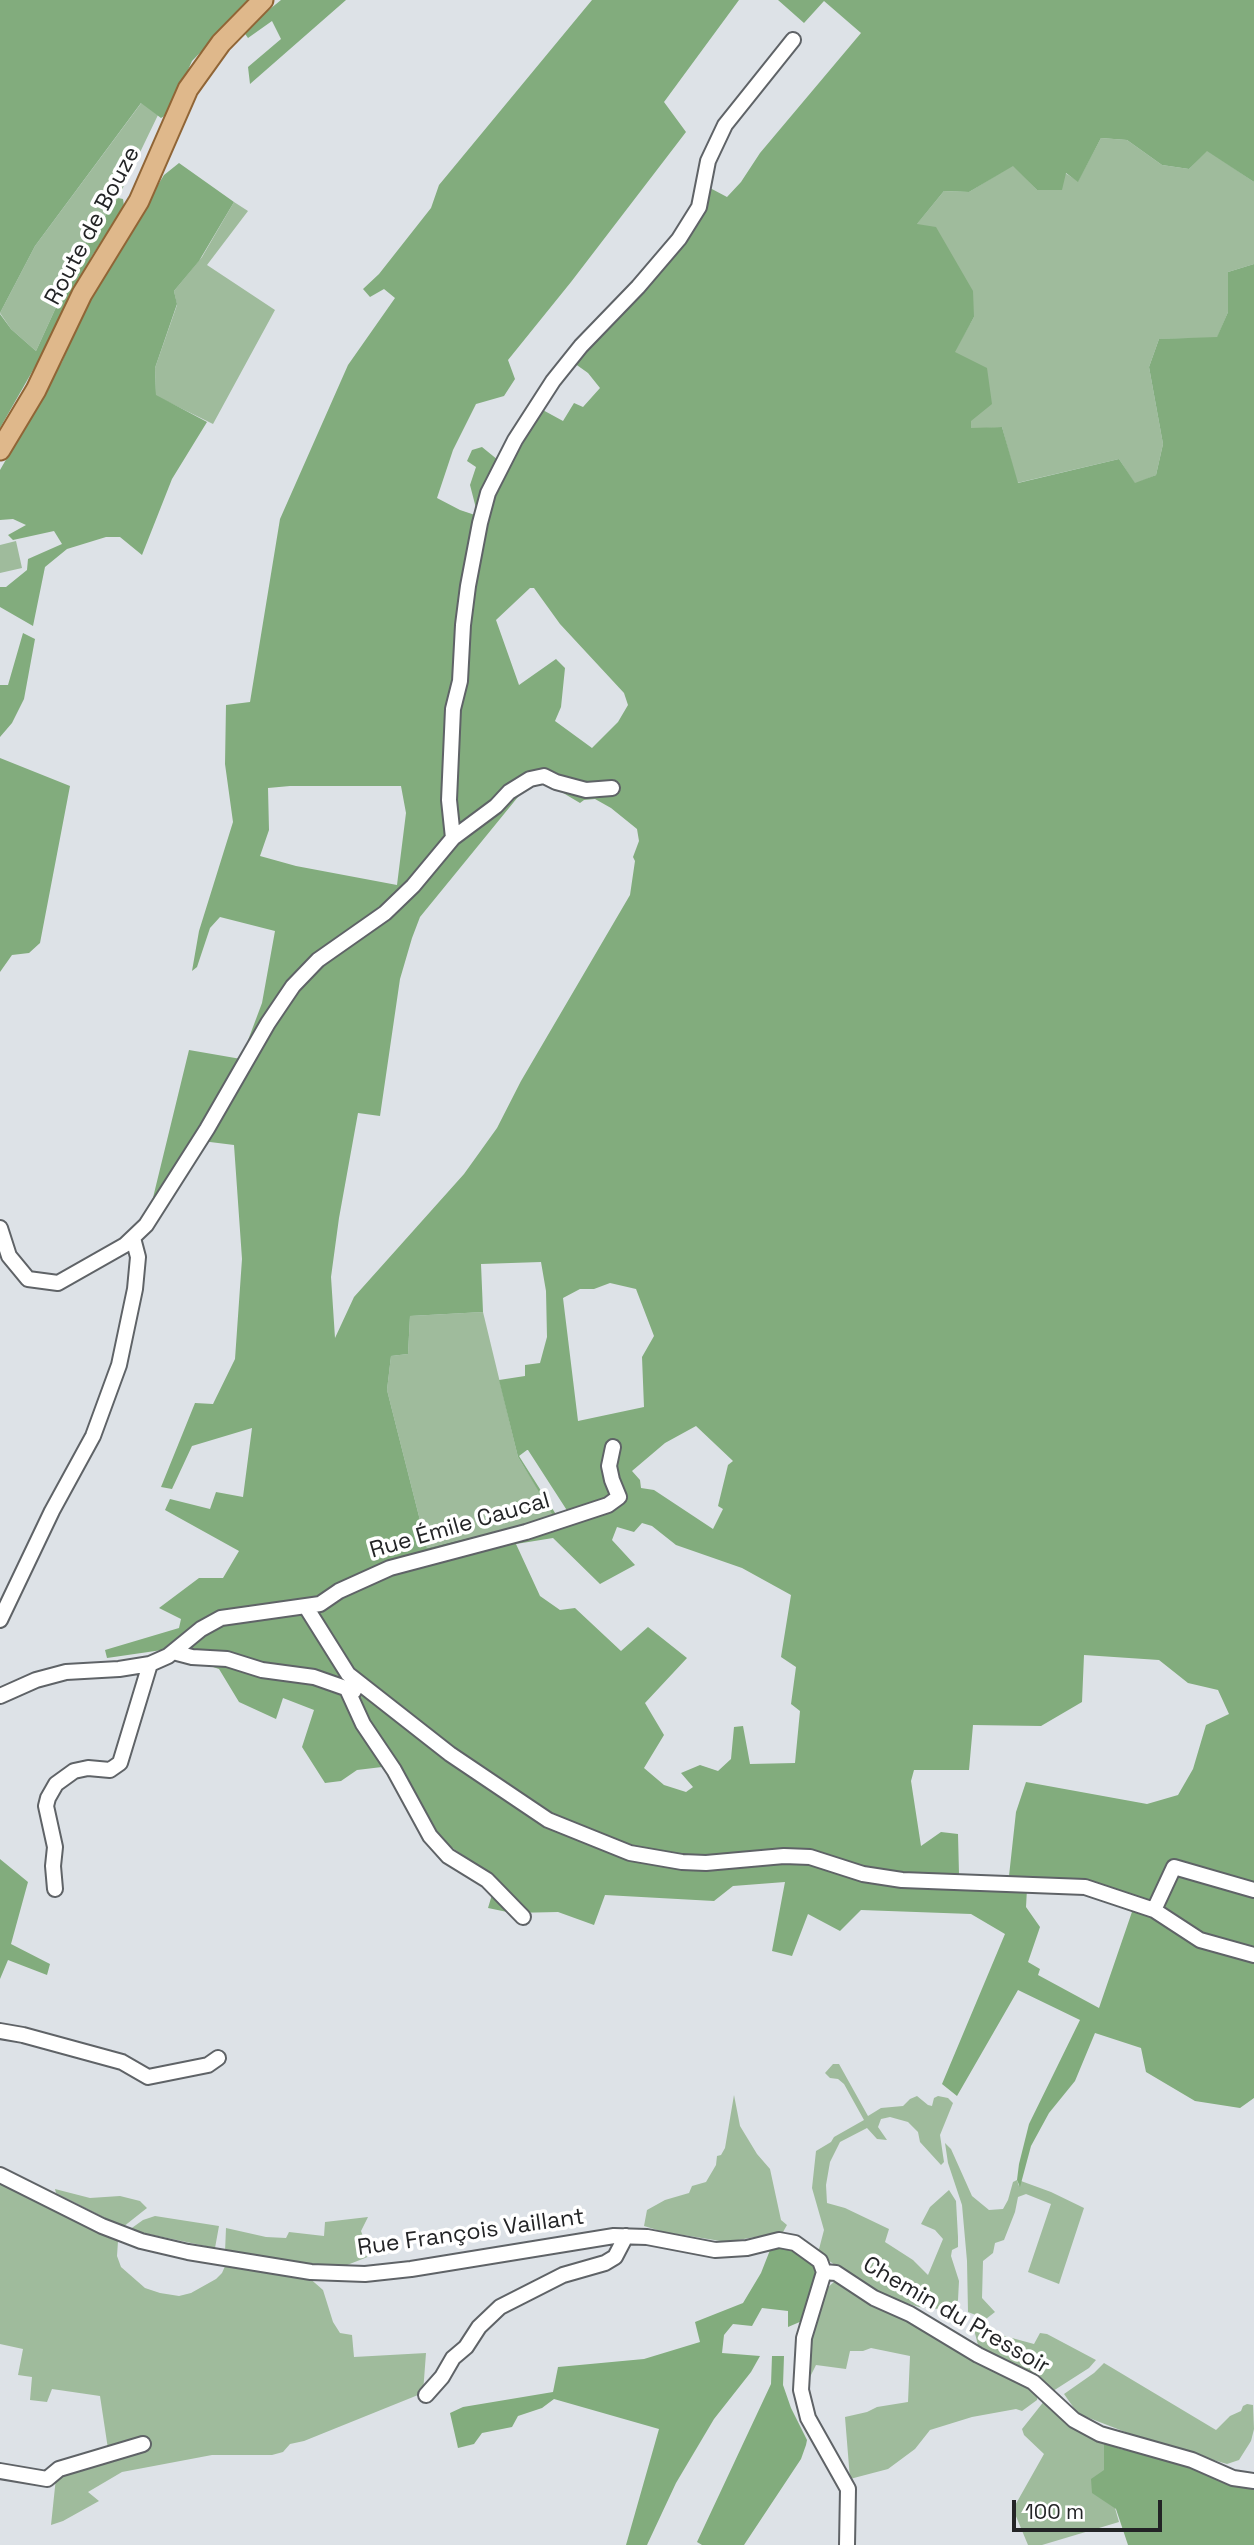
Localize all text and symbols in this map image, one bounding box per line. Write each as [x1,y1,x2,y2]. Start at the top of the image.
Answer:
street label: Route de Bouze [40,142,146,310]
street label: Rue Émile Caucal [367,1487,553,1565]
street label: Rue François Vaillant [356,2203,586,2263]
street label: Chemin du Pressoir [858,2251,1054,2381]
scale bar [1016,2486,1166,2530]
text: 100 m [1025,2498,1084,2525]

